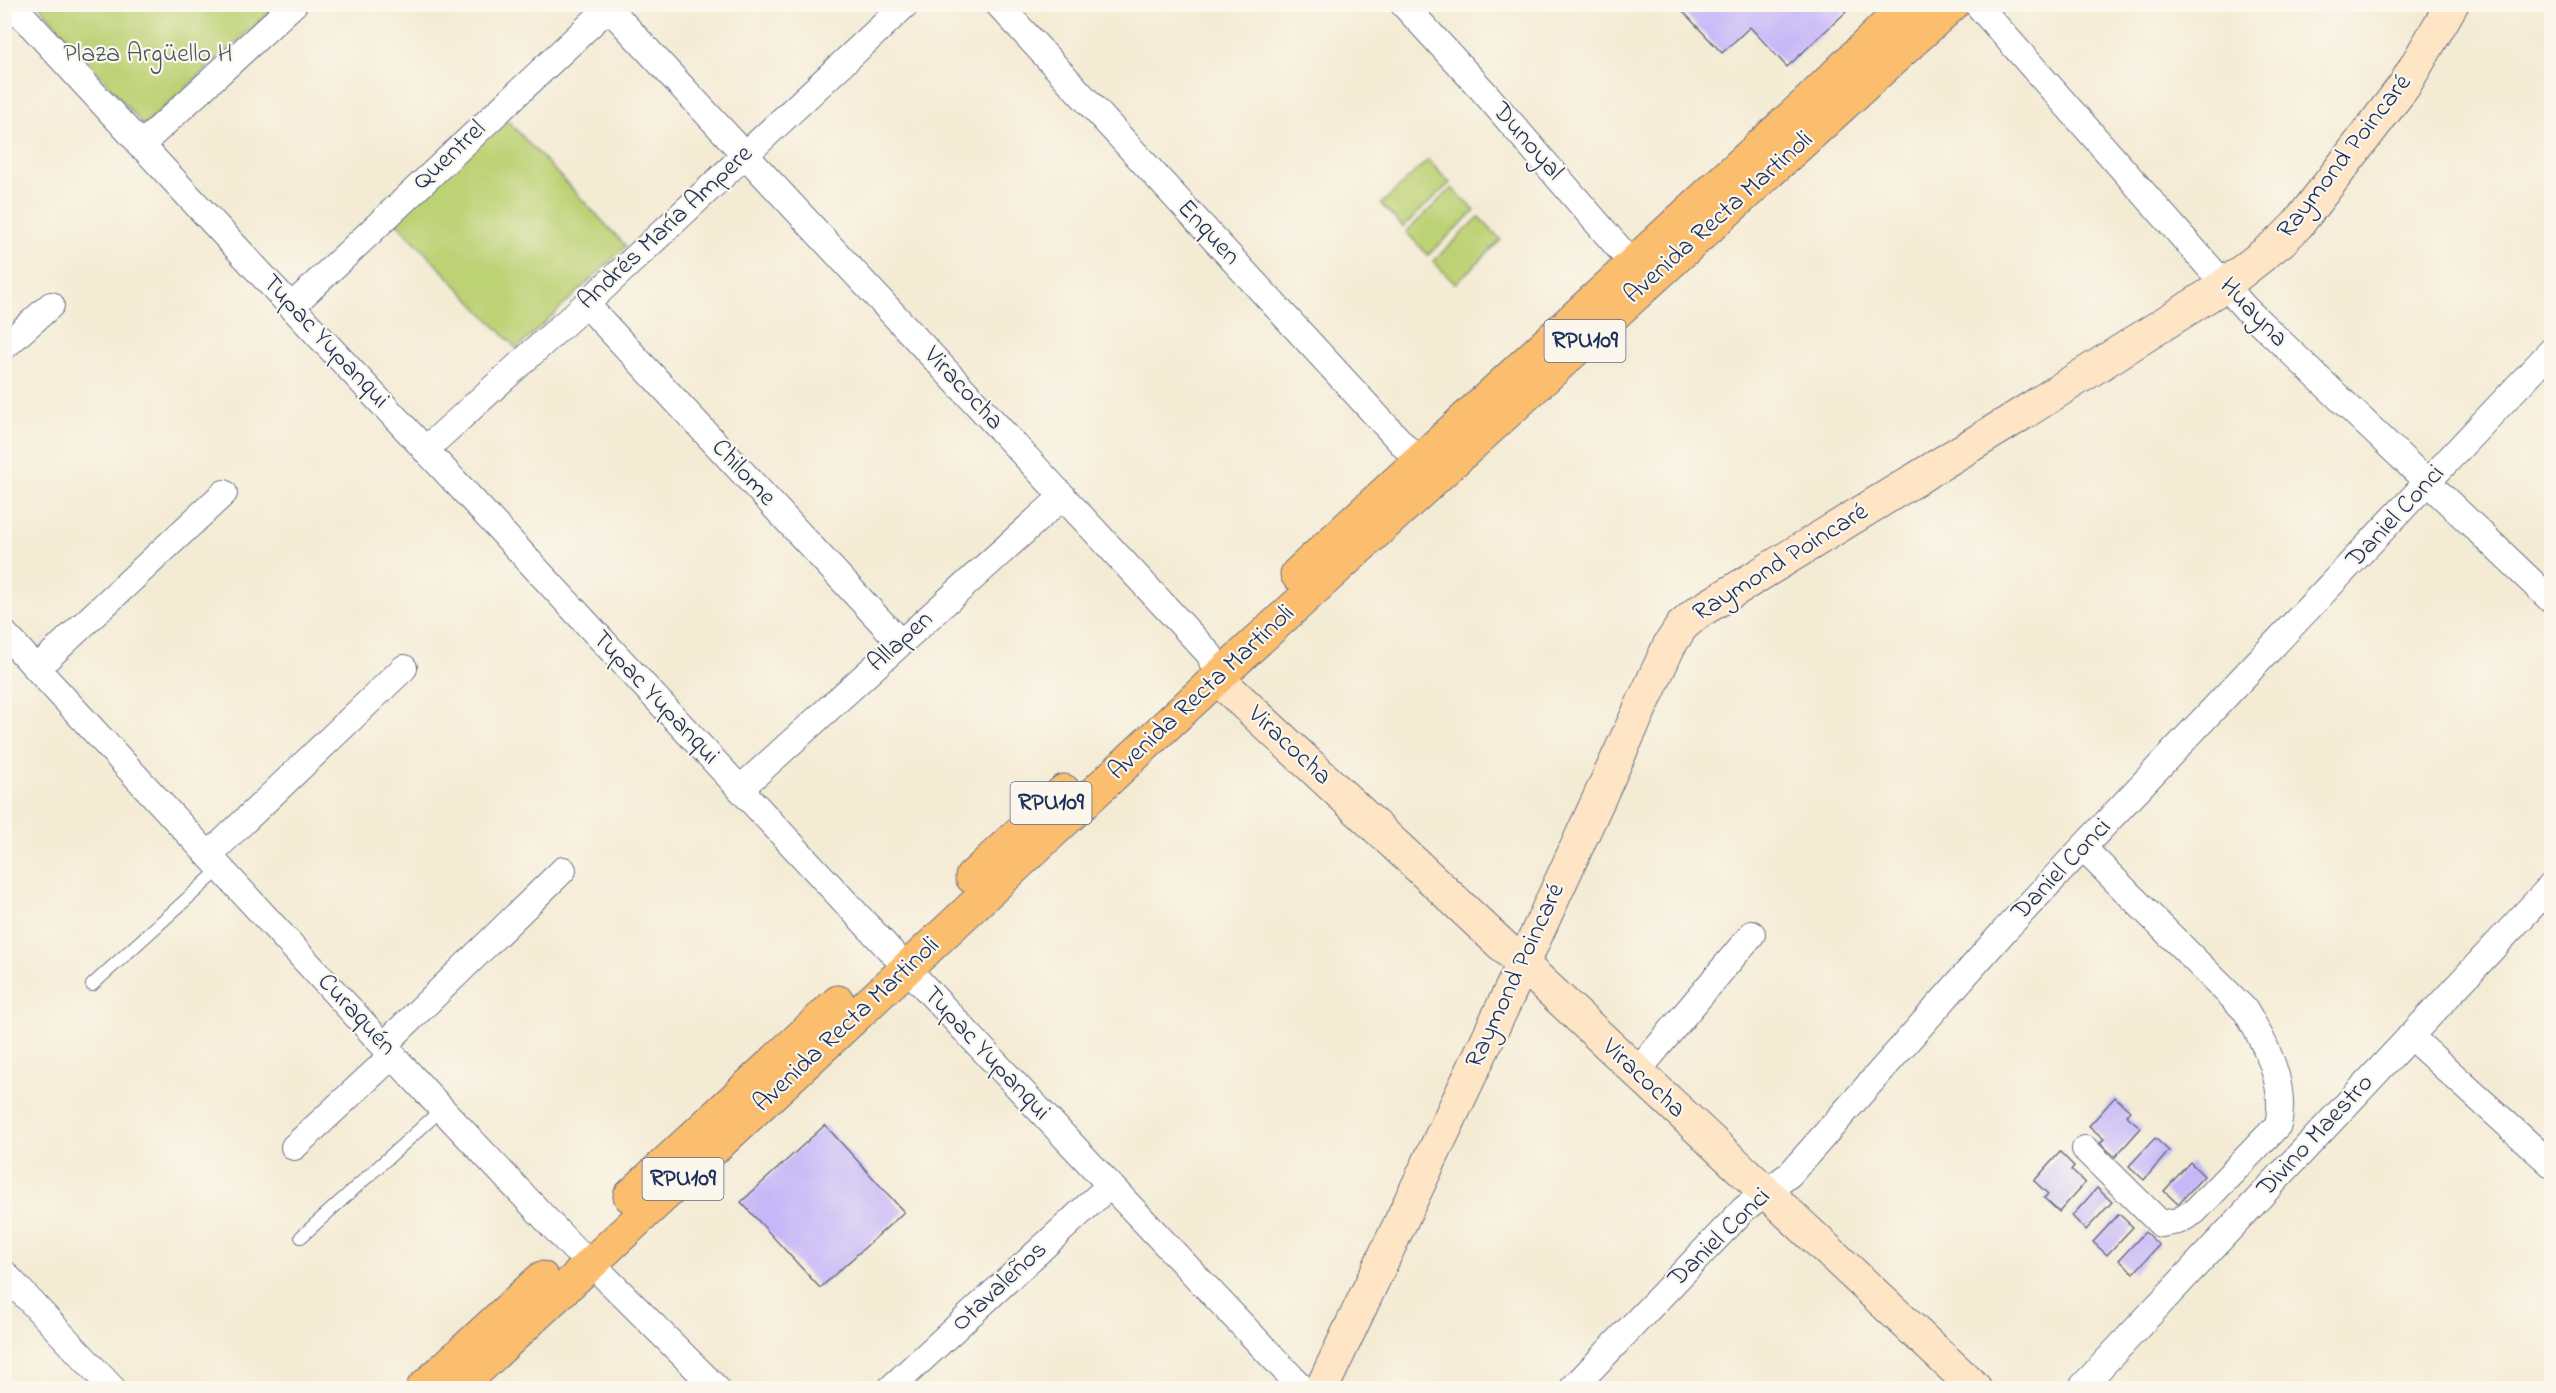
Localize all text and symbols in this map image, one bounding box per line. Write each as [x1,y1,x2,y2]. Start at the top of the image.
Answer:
park label: Plaza Argüello H [63,36,233,74]
street label: Raymond Poincaré [2268,66,2422,248]
street label: Dunoyal [1481,94,1572,190]
street label: Quentrel [405,112,495,200]
street label: Avenida Recta Martinoli [1616,122,1822,314]
street label: Andrés María Ampere [570,136,762,320]
street label: Enquen [1167,191,1249,275]
street label: Tupac Yupanqui [252,266,398,418]
street label: Huayna [2210,269,2296,357]
road number: RPU109 [1544,320,1626,362]
street label: Viracocha [913,338,1012,440]
street label: Chilome [701,430,785,516]
street label: Daniel Conci [2337,457,2454,578]
street label: Raymond Poincaré [1686,494,1876,632]
street label: Avenida Recta Martinoli [1100,596,1304,790]
street label: Allapen [860,602,942,682]
street label: Tupac Yupanqui [582,622,728,774]
street label: Viracocha [1238,696,1340,795]
road number: RPU109 [1010,782,1092,824]
street label: Daniel Conci [2002,810,2121,931]
street label: Raymond Poincaré [1456,877,1576,1075]
street label: Avenida Recta Martinoli [745,928,949,1122]
street label: Curaquén [308,965,404,1065]
street label: Tupac Yupanqui [913,978,1059,1130]
street label: Viracocha [1592,1029,1694,1128]
street label: Divino Maestro [2248,1066,2383,1207]
road number: RPU109 [642,1158,724,1200]
street label: Daniel Conci [1659,1179,1780,1298]
street label: Otavaleños [943,1232,1057,1342]

